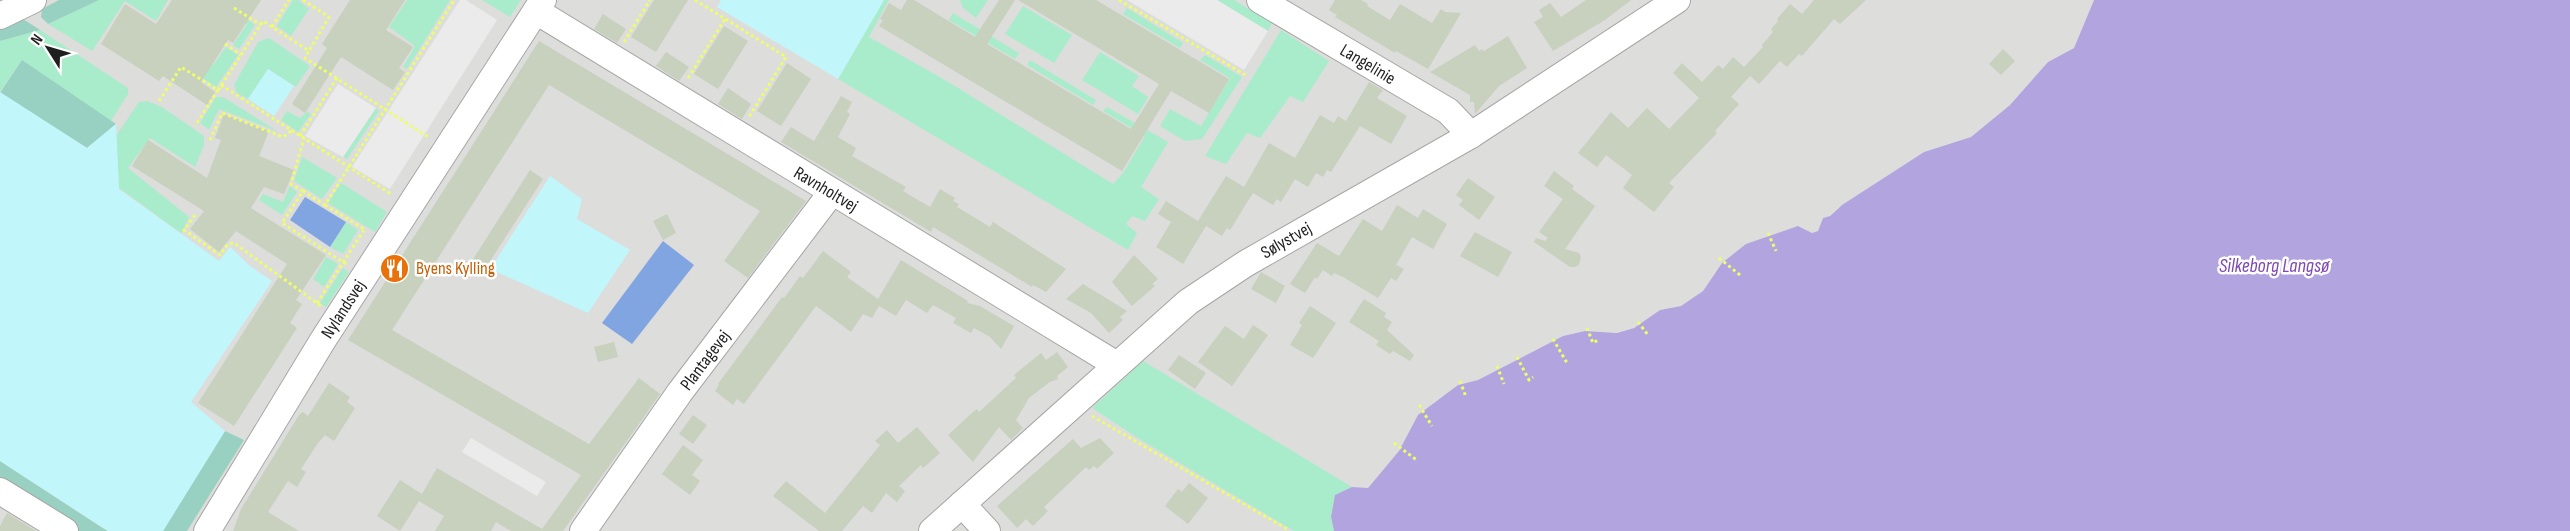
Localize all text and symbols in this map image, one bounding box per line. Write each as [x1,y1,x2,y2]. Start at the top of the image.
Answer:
north arrow [18,18,78,78]
text: N [27,31,47,49]
street label: Langelinie [1336,40,1399,89]
street label: Ravnholtvej [790,162,862,217]
street label: Sølystvej [1257,218,1315,263]
restaurant icon: Byens Kylling [379,252,411,284]
water label: Silkeborg Langsø [2219,254,2330,278]
place label: Byens Kylling [416,258,495,279]
street label: Nylandsvej [317,276,370,342]
street label: Plantagevej [676,326,735,394]

